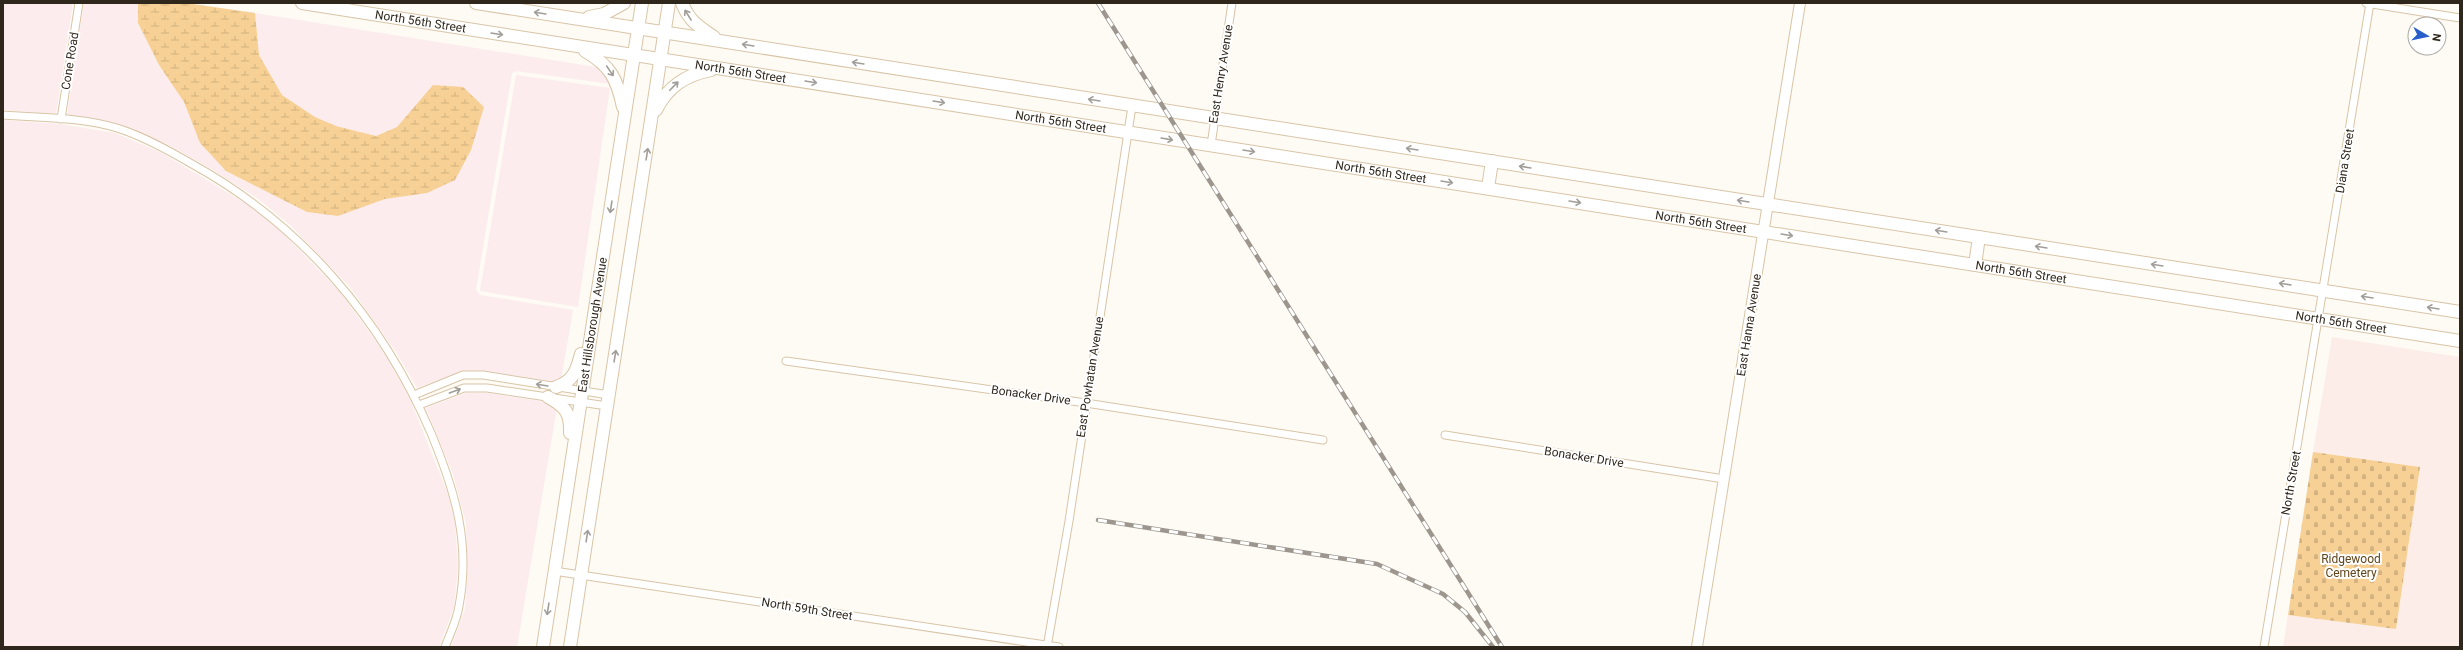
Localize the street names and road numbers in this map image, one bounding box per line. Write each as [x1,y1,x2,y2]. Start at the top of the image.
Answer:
street label: North 56th Street [374,8,467,36]
street label: East Henry Avenue [1206,23,1236,125]
street label: Cone Road [59,31,81,91]
street label: North 56th Street [694,58,787,86]
street label: North 56th Street [1014,108,1107,136]
street label: Diana Street [2333,128,2357,194]
street label: North 56th Street [1334,158,1427,186]
street label: North 56th Street [1654,208,1748,236]
street label: East Hillsborough Avenue [575,256,610,393]
street label: North 56th Street [1974,258,2068,286]
street label: East Hanna Avenue [1734,273,1764,377]
street label: North 56th Street [2295,308,2388,336]
street label: East Powhatan Avenue [1074,316,1106,438]
street label: Bonacker Drive [990,382,1072,408]
street label: Bonacker Drive [1543,444,1625,470]
street label: North Street [2278,450,2304,516]
street label: North 59th Street [761,595,854,623]

